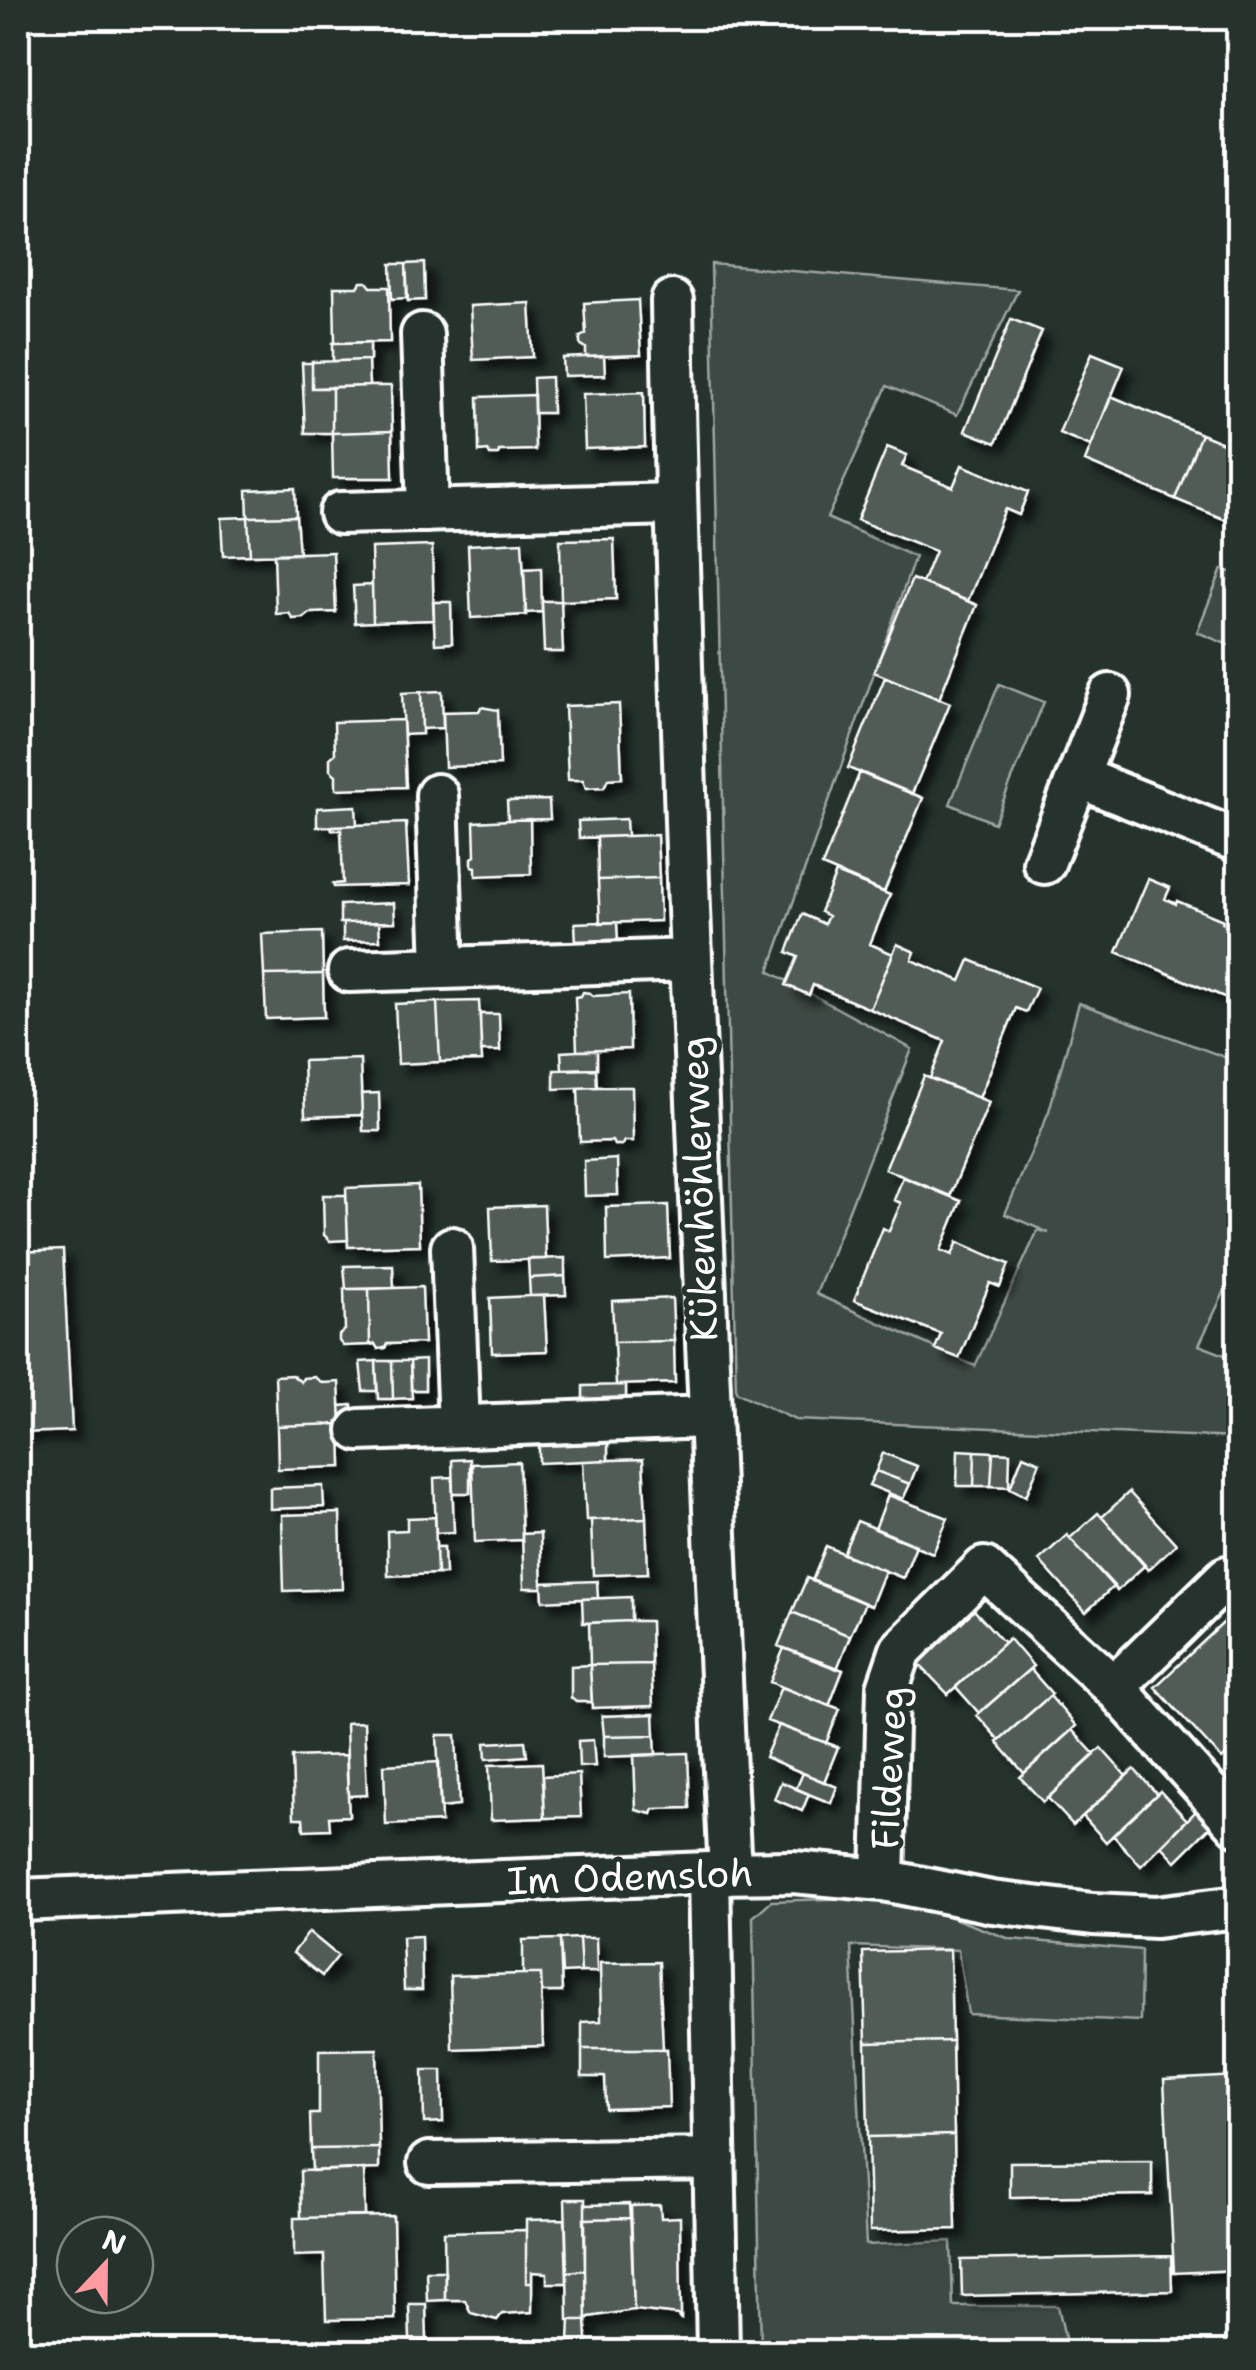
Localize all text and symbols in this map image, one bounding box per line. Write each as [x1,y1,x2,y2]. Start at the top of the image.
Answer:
street label: Kükenhöhlerweg [668,1036,729,1343]
street label: Fildeweg [859,1685,918,1851]
street label: Im Odemsloh [506,1847,754,1906]
north arrow [55,2215,155,2315]
text: N [97,2220,132,2264]

